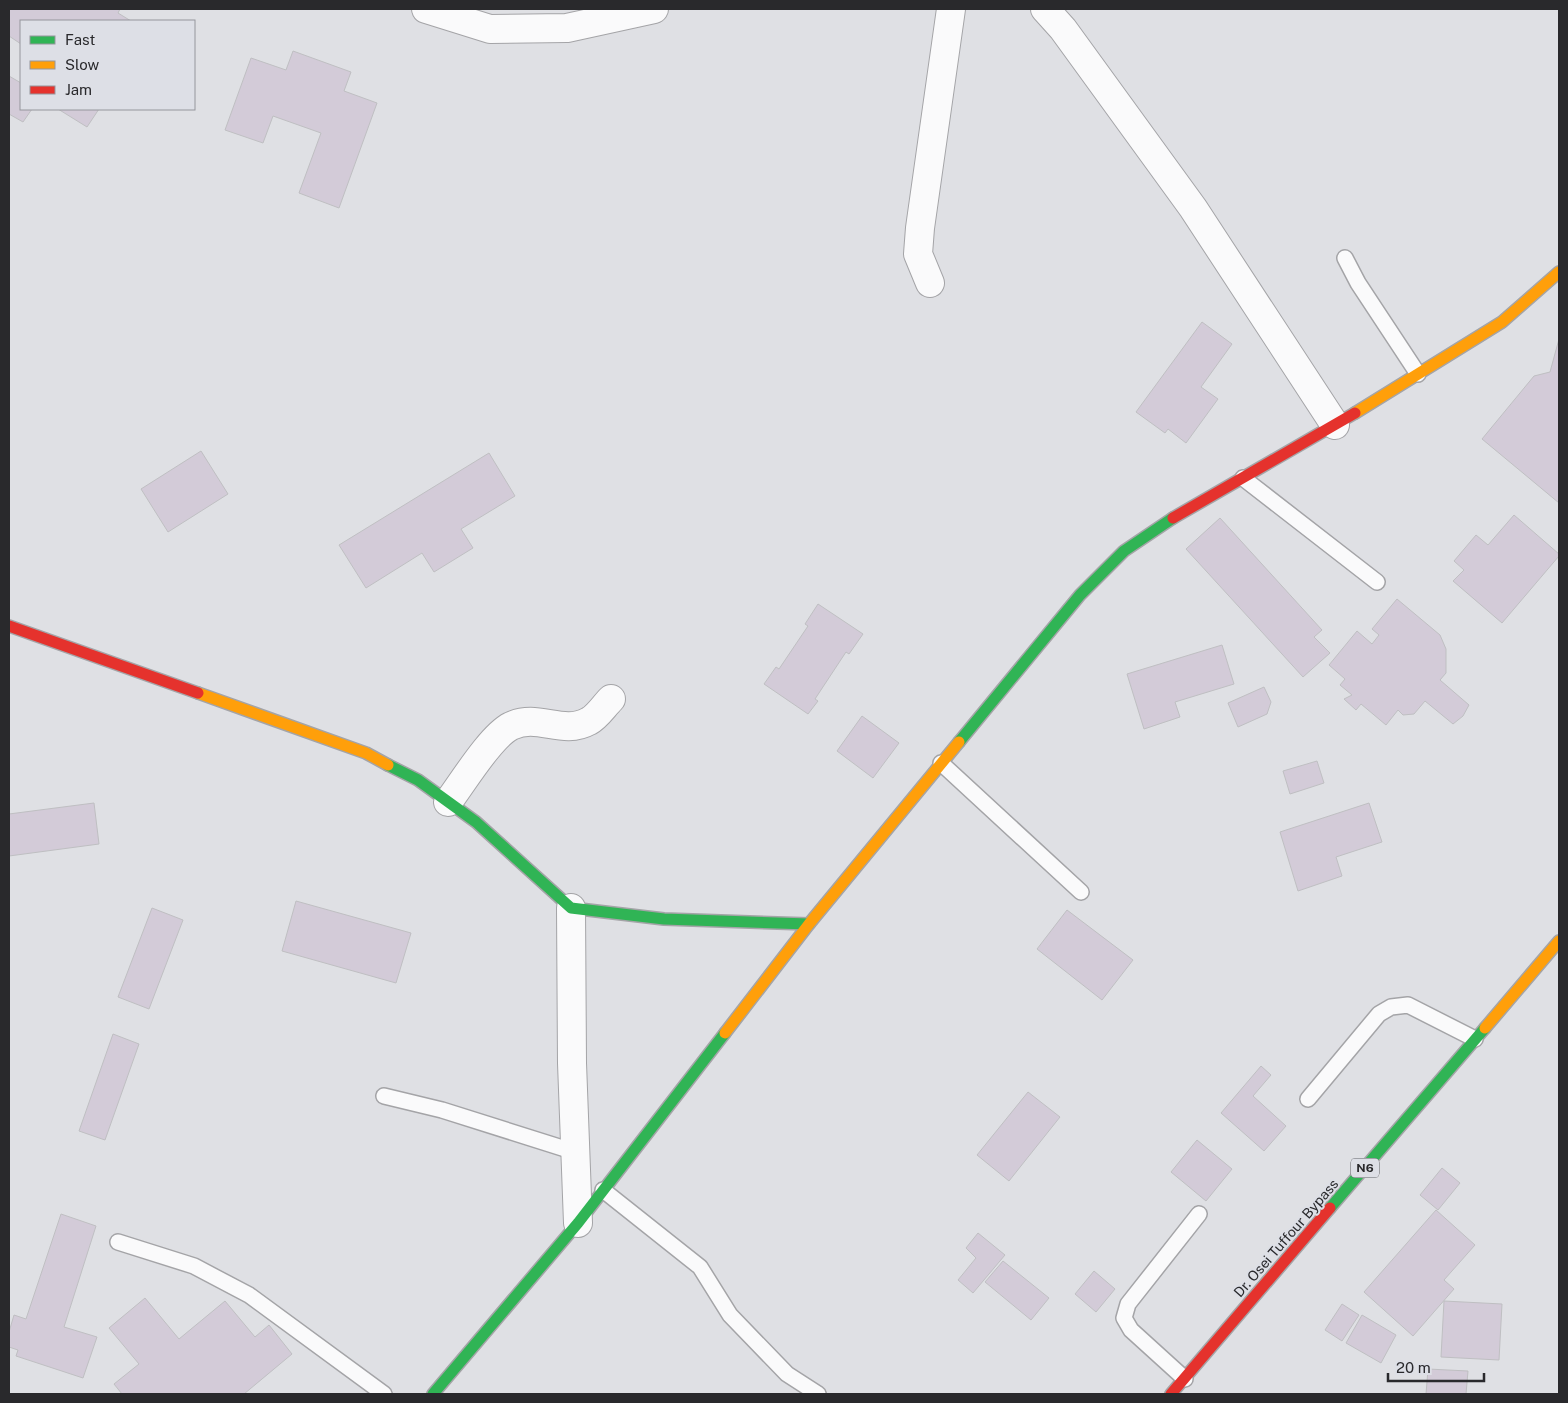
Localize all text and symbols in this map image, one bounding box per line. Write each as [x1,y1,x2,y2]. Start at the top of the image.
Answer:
legend [20,20,195,110]
text: Fast [65,31,95,48]
text: Slow [65,56,100,73]
text: Jam [65,81,92,98]
road number: N6 [1351,1158,1379,1178]
street label: Dr. Osei Tuffour Bypass [1230,1176,1342,1300]
scale bar [1388,1350,1484,1382]
text: 20 m [1396,1359,1431,1376]

